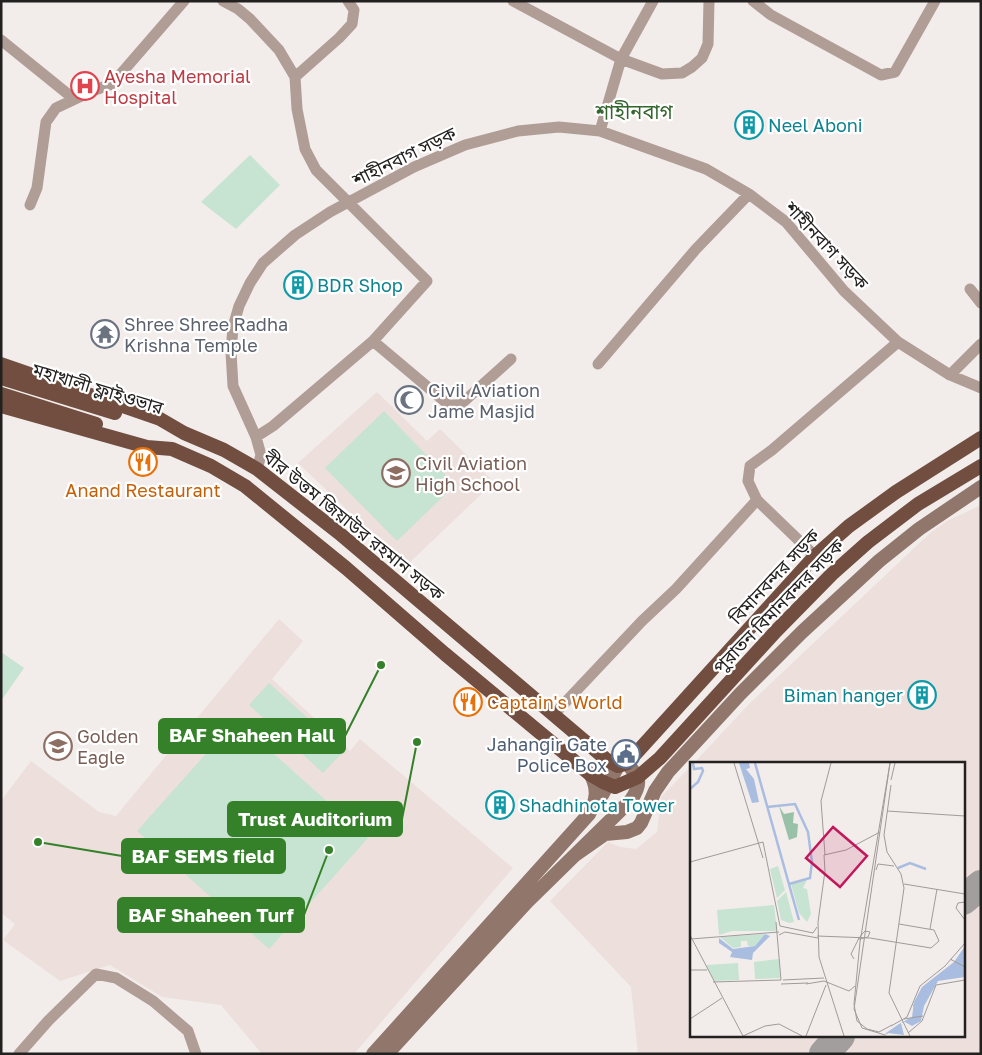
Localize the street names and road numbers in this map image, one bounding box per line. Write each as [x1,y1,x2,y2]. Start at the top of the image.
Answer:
street label: শাহীনবাগ সড়ক [348,121,460,191]
street label: শাহীনবাগ সড়ক [780,196,874,294]
street label: মহাখালী ফ্লাইওভার [29,357,166,419]
street label: বীর উত্তম জিয়াউর রহমান সড়ক [258,445,449,605]
street label: বিমানবন্দর সড়ক [724,524,824,629]
street label: পুরাতন বিমানবন্দর সড়ক [708,534,849,679]

